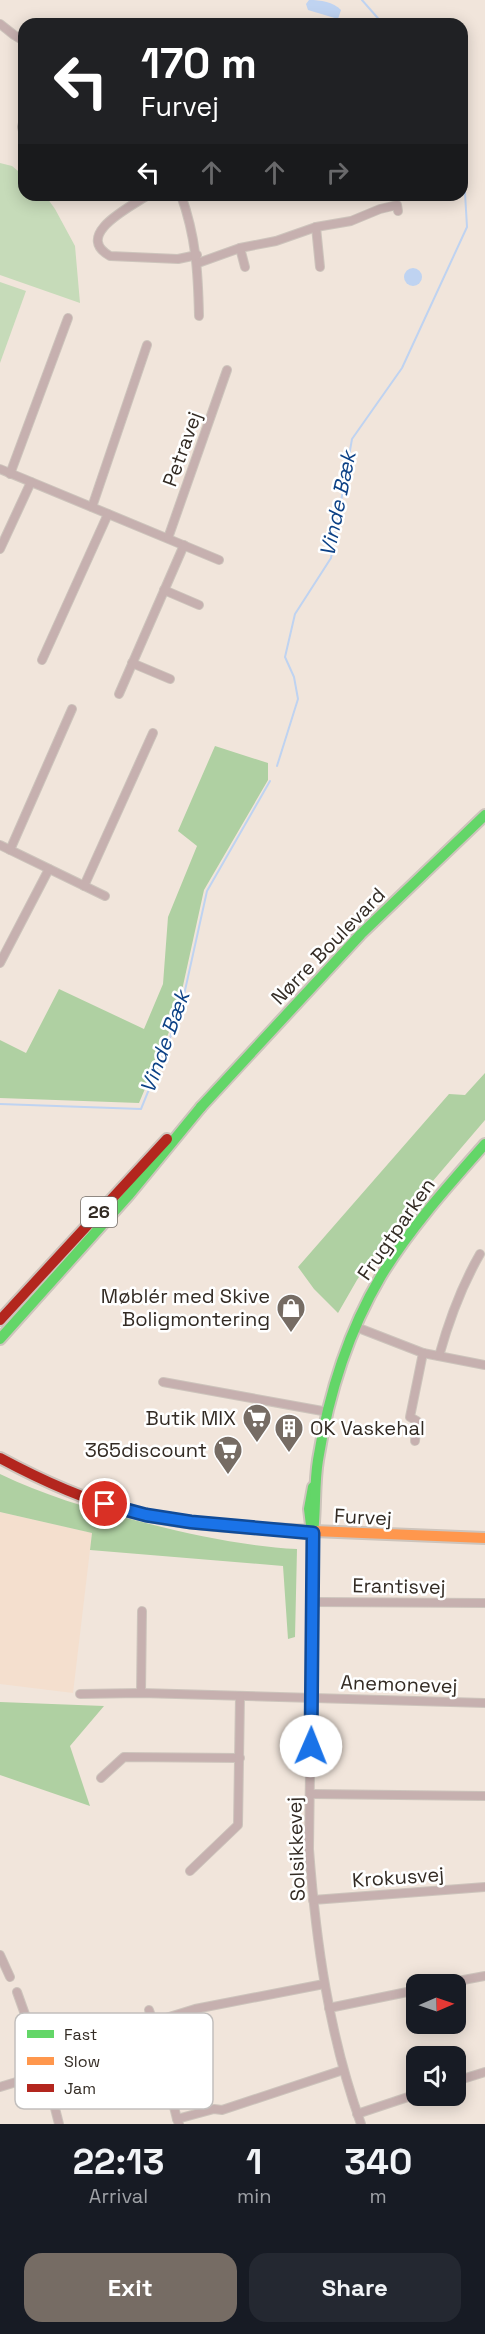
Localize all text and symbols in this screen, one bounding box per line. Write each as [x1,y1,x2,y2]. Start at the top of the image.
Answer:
text: 170 m [141,37,257,90]
icon: left [42,42,120,120]
text: Furvej [141,89,219,124]
icon: left [132,156,165,189]
icon: ahead [195,156,228,189]
icon: ahead [258,156,291,189]
icon: right [321,156,354,189]
street label: Petravej [157,408,207,490]
water label: Vinde Bæk [313,446,362,559]
street label: Nørre Boulevard [265,882,391,1010]
water label: Vinde Bæk [134,984,196,1097]
street label: Frugtparken [351,1173,441,1285]
road number: 26 [81,1197,117,1227]
place label: Møblér med Skive Boligmontering [101,1283,270,1332]
shop icon: Møblér med Skive Boligmontering [275,1292,307,1334]
supermarket icon: Butik MIX [241,1402,273,1444]
place label: Butik MIX [146,1405,236,1431]
building icon: OK Vaskehal [273,1412,305,1454]
place label: OK Vaskehal [310,1415,425,1441]
supermarket icon: 365discount [212,1434,244,1476]
place label: 365discount [85,1437,207,1463]
pin [79,1478,130,1529]
icon: arrive [88,1487,121,1520]
street label: Furvej [333,1503,393,1531]
street label: Erantisvej [352,1572,446,1600]
street label: Anemonevej [340,1669,458,1699]
position arrow [279,1714,343,1778]
street label: Solsikkevej [281,1796,311,1902]
street label: Krokusvej [351,1861,445,1893]
north arrow [406,1974,466,2034]
map controls [406,1974,466,2106]
legend [15,2013,213,2109]
text: Fast [64,2024,97,2045]
button: sound [406,2046,466,2106]
text: Slow [64,2051,100,2072]
text: Jam [64,2078,96,2099]
text: 22:13 [73,2139,164,2185]
text: 1 [246,2139,262,2185]
text: 340 [344,2139,412,2185]
text: Arrival [89,2183,148,2209]
text: min [237,2183,271,2209]
text: m [370,2183,387,2209]
button: Exit [24,2253,237,2322]
button: Share [249,2253,461,2322]

